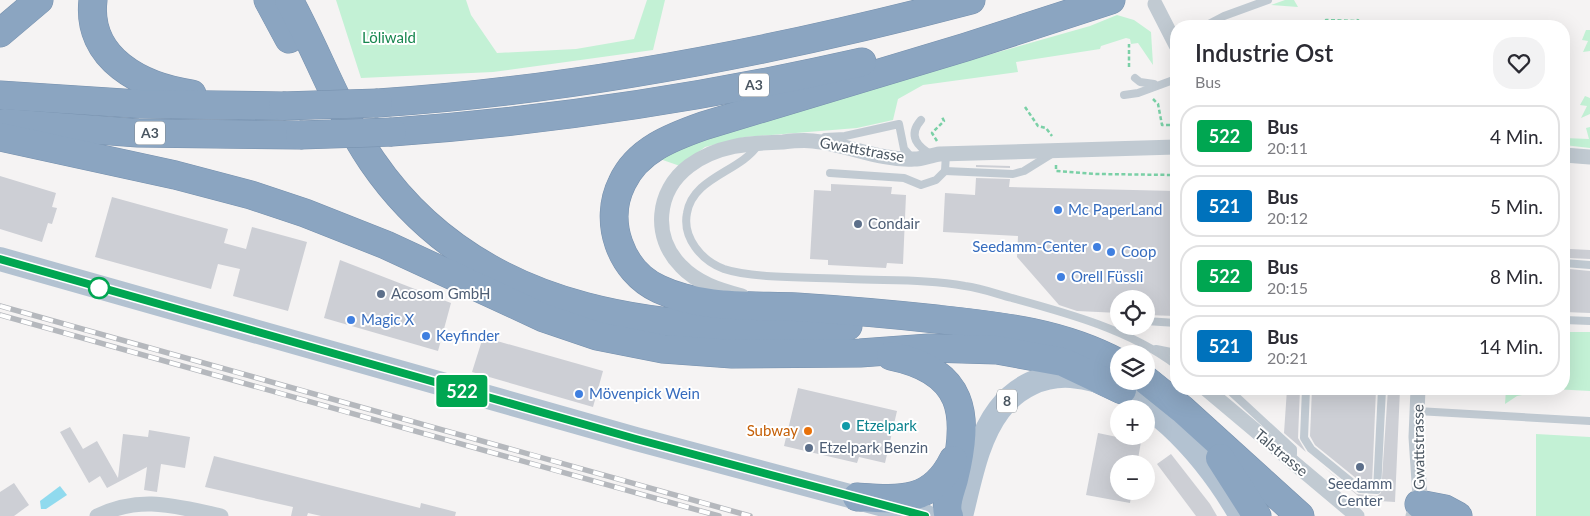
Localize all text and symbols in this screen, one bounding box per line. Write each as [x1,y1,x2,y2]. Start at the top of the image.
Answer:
park label: Löliwald [362,28,416,46]
button: heart [1493,37,1545,89]
text: Industrie Ost [1195,38,1333,67]
text: Bus [1195,72,1221,91]
road number: A3 [739,74,769,96]
text: Bus [1267,115,1298,138]
road number: A3 [135,122,165,144]
text: 522 [1209,125,1240,147]
text: 4 Min. [1490,125,1543,148]
street label: Gwattstrasse [818,133,906,165]
text: 20:11 [1267,138,1308,157]
text: Bus [1267,185,1298,208]
text: 521 [1209,195,1240,217]
text: 5 Min. [1490,195,1543,218]
place label: Mc PaperLand [1068,200,1163,218]
marker: Mc PaperLand [1052,204,1064,216]
text: 20:12 [1267,208,1308,227]
place label: Condair [868,214,920,232]
marker: Condair [852,218,864,230]
place label: Seedamm-Center [972,237,1088,255]
marker: Seedamm-Center [1091,241,1103,253]
place label: Coop [1121,242,1156,260]
marker: Coop [1105,246,1117,258]
text: Bus [1267,255,1298,278]
text: 522 [1209,265,1240,287]
text: 8 Min. [1490,265,1543,288]
place label: Orell Füssli [1071,267,1143,285]
marker: Orell Füssli [1055,271,1067,283]
unlabelled marker [88,277,110,299]
text: 20:15 [1267,278,1308,297]
place label: Acosom GmbH [391,284,490,302]
marker: Acosom GmbH [375,288,387,300]
map controls [1110,290,1155,500]
button: locate [1110,290,1155,335]
place label: Magic X [361,310,415,328]
marker: Magic X [345,314,357,326]
text: Bus [1267,325,1298,348]
place label: Keyfinder [436,326,500,344]
marker: Keyfinder [420,330,432,342]
text: 521 [1209,335,1240,357]
text: 14 Min. [1479,335,1543,358]
button: layers [1110,345,1155,390]
text: 20:21 [1267,348,1308,367]
line badge: 522 [433,375,491,407]
text: 522 [446,380,478,402]
place label: Mövenpick Wein [589,384,700,402]
marker: Mövenpick Wein [573,388,585,400]
road number: 8 [997,390,1017,412]
button: + [1110,400,1155,445]
street label: Gwattstrasse [1408,404,1428,490]
place label: Etzelpark [856,416,917,434]
marker: Etzelpark [840,420,852,432]
place label: Subway [747,421,798,439]
marker: Subway [802,425,814,437]
street label: Talstrasse [1251,425,1312,480]
place label: Etzelpark Benzin [819,438,928,456]
marker: Etzelpark Benzin [803,442,815,454]
button: − [1110,455,1155,500]
marker: Seedamm Center [1354,461,1366,473]
place label: Seedamm Center [1328,474,1392,509]

